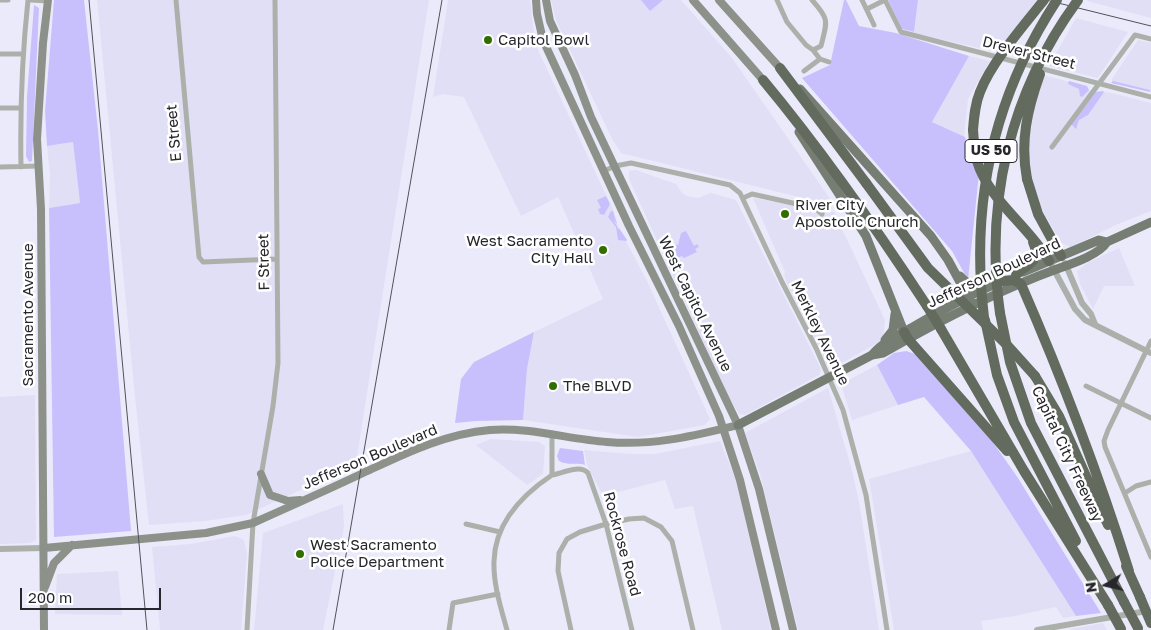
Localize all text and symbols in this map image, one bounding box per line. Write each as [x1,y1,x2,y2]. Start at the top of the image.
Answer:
place label: Capitol Bowl [498,31,589,49]
street label: Drever Street [981,33,1077,73]
marker: Capitol Bowl [482,34,494,46]
street label: E Street [163,104,185,162]
road number: US 50 [965,140,1017,162]
place label: River City Apostolic Church [795,196,919,231]
marker: River City Apostolic Church [779,208,791,220]
place label: West Sacramento City Hall [466,232,593,267]
street label: F Street [255,233,273,291]
street label: West Capitol Avenue [654,233,736,375]
street label: Jefferson Boulevard [925,234,1063,312]
street label: Sacramento Avenue [19,243,37,387]
marker: West Sacramento City Hall [597,244,609,256]
street label: Merkley Avenue [787,278,853,388]
place label: The BLVD [563,377,632,395]
marker: The BLVD [547,380,559,392]
street label: Capital City Freeway [1028,383,1106,525]
street label: Jefferson Boulevard [300,420,440,494]
street label: Rockrose Road [599,490,645,598]
place label: West Sacramento Police Department [310,536,444,571]
marker: West Sacramento Police Department [294,548,306,560]
north arrow [1081,560,1131,610]
scale bar [22,578,164,610]
text: N [1081,581,1100,594]
text: 200 m [28,588,72,606]

